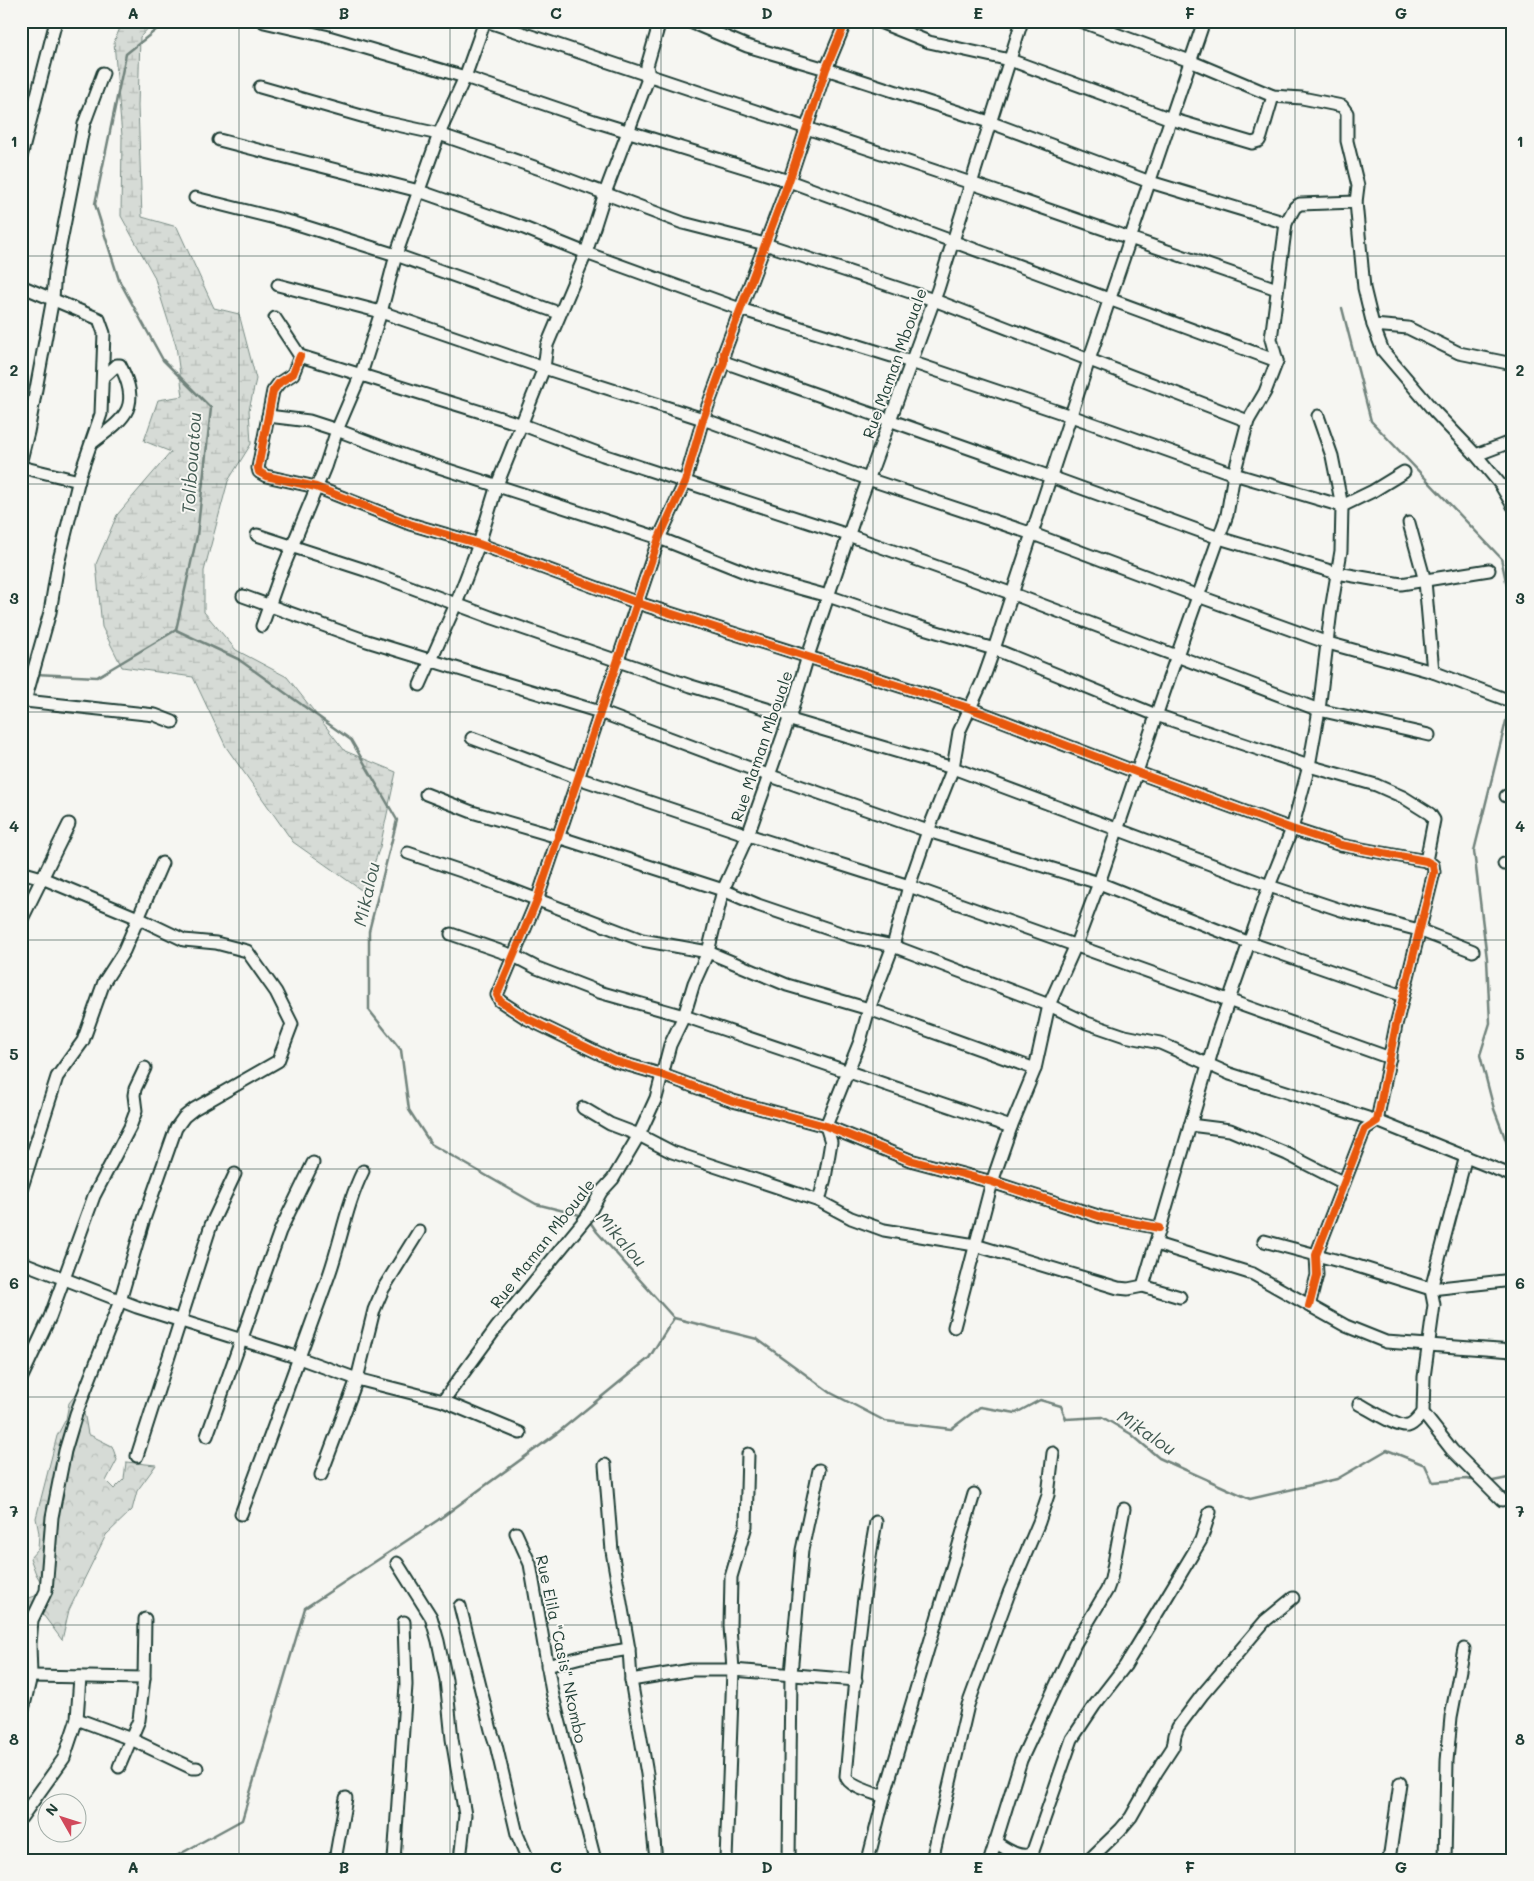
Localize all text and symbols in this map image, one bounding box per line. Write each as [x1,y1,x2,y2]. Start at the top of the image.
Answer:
text: A [127,2,139,23]
text: B [339,2,349,23]
text: C [550,2,562,23]
text: D [761,2,773,23]
text: E [973,2,983,23]
text: F [1185,2,1195,23]
text: G [1395,2,1407,23]
text: 1 [10,130,18,151]
text: 1 [1516,130,1524,151]
street label: Rue Maman Mbouale [857,285,931,441]
text: 2 [10,359,19,380]
text: 2 [1516,359,1525,380]
water label: Tolibouatou [175,411,207,515]
text: 3 [9,587,19,608]
text: 3 [1515,587,1525,608]
street label: Rue Maman Mbouale [725,668,797,824]
text: 4 [9,815,19,836]
text: 4 [1515,815,1525,836]
water label: Mikalou [347,859,385,929]
text: 5 [9,1043,19,1064]
text: 5 [1515,1043,1525,1064]
street label: Rue Maman Mbouale [485,1174,599,1312]
water label: Mikalou [591,1206,653,1272]
text: 6 [9,1272,19,1293]
text: 6 [1515,1272,1525,1293]
water label: Mikalou [1113,1404,1181,1460]
text: 7 [10,1500,19,1521]
text: 7 [1516,1500,1525,1521]
street label: Rue Elila "Casis" Nkombo [532,1553,592,1745]
text: 8 [9,1728,19,1749]
text: 8 [1515,1728,1525,1749]
north arrow [38,1794,88,1844]
text: N [41,1799,62,1820]
text: A [127,1856,139,1877]
text: B [339,1856,349,1877]
text: C [550,1856,562,1877]
text: D [761,1856,773,1877]
text: E [973,1856,983,1877]
text: F [1185,1856,1195,1877]
text: G [1395,1856,1407,1877]

